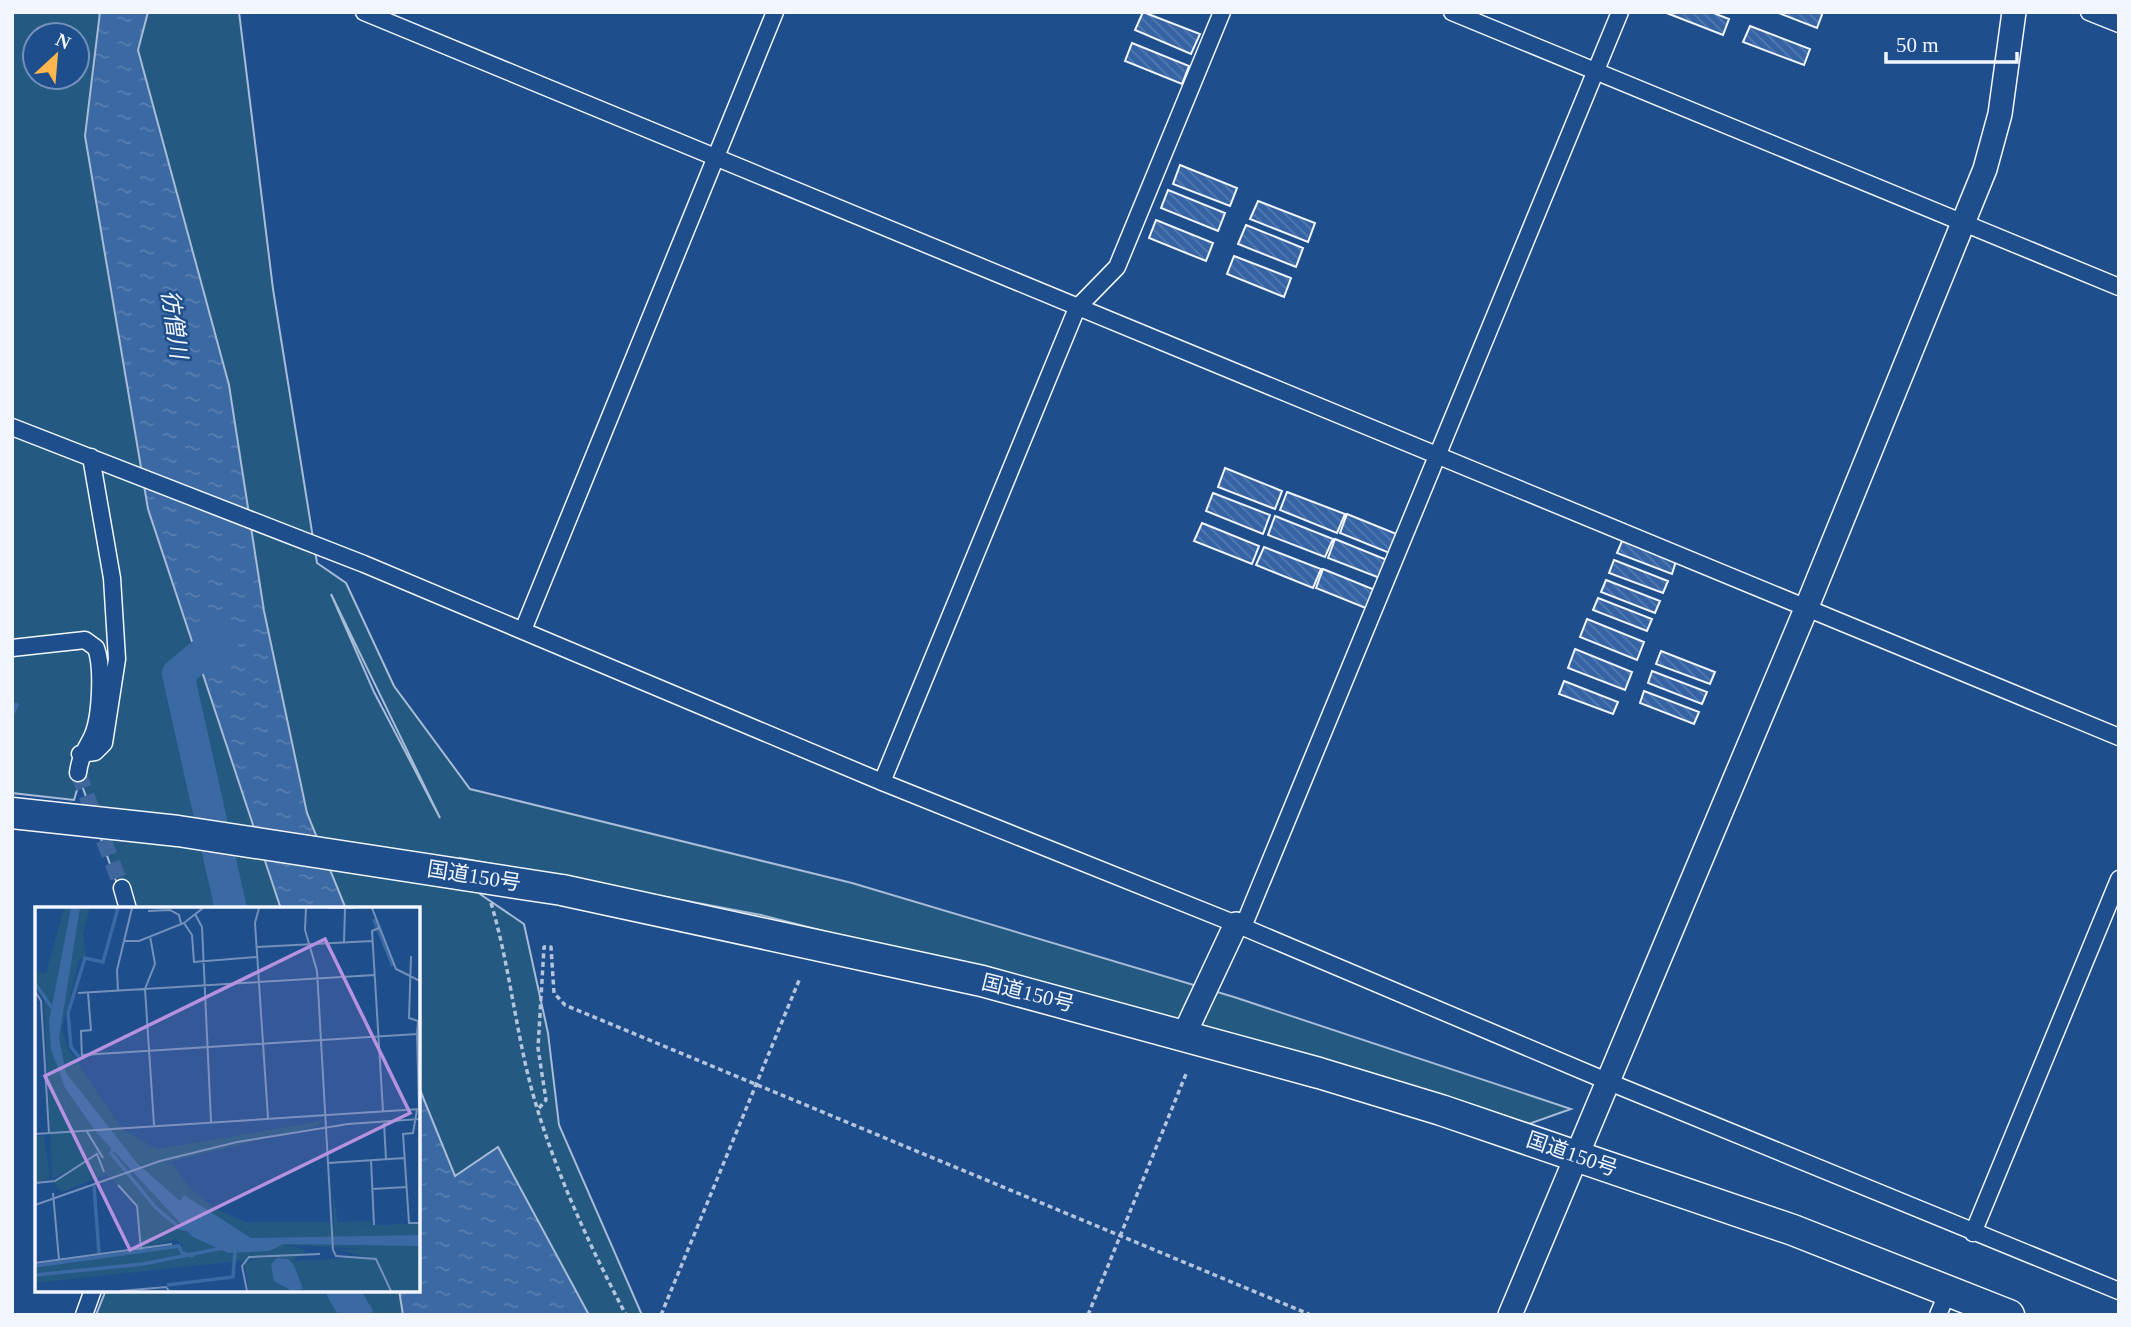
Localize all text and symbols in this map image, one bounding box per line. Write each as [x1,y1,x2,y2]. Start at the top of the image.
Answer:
north arrow [21,21,91,91]
scale bar [1886,21,2017,65]
text: N [52,29,74,54]
text: 50 m [1896,33,1939,57]
water label: 彷僧川 [157,288,192,363]
street label: 国道150号 [425,857,523,895]
inset map [35,907,420,1292]
street label: 国道150号 [979,970,1077,1016]
street label: 国道150号 [1523,1127,1621,1181]

